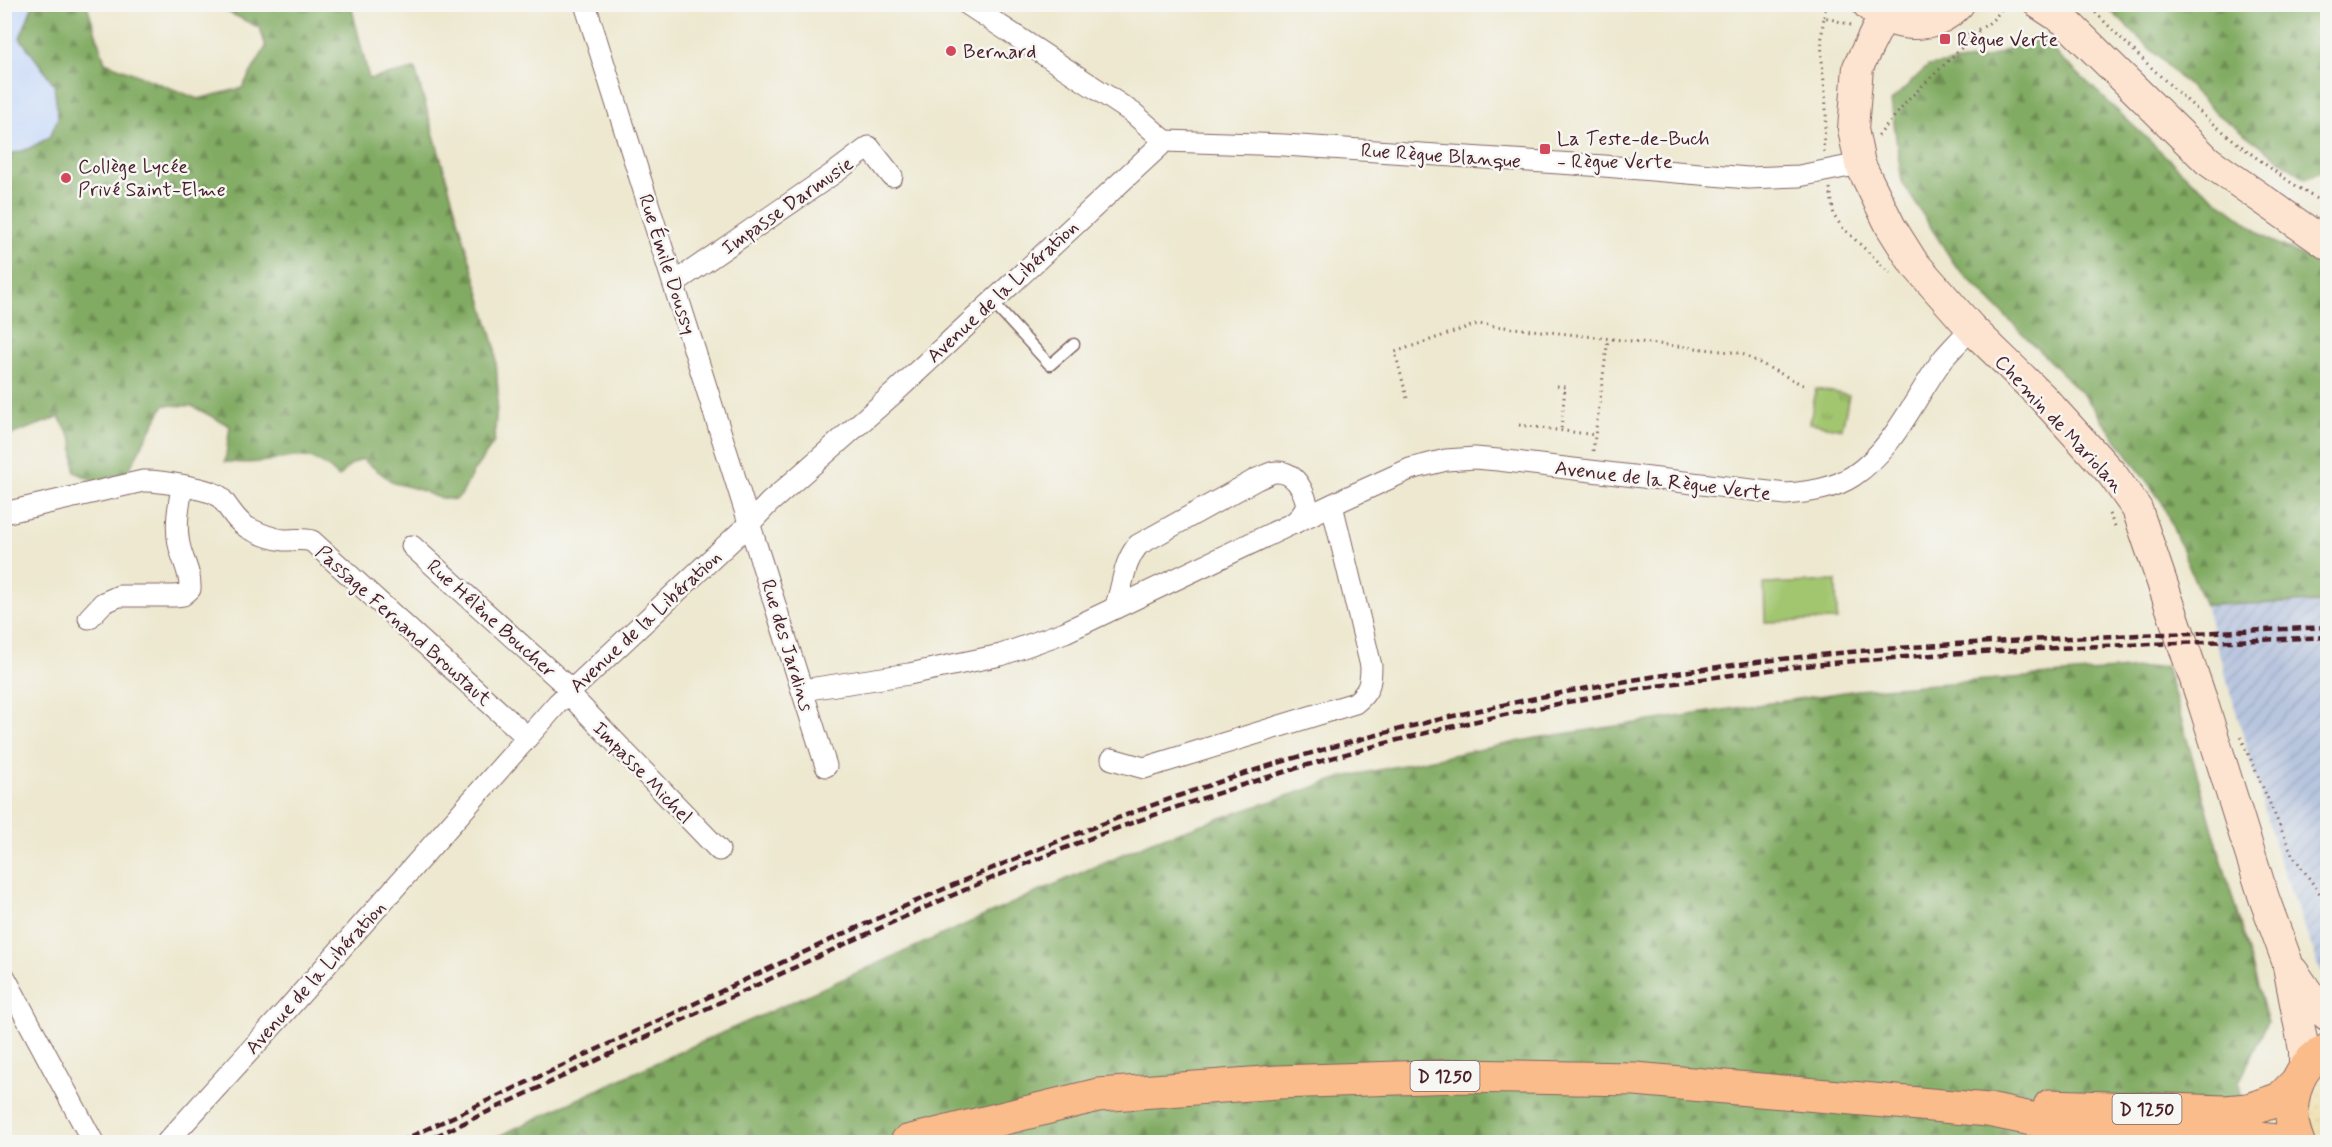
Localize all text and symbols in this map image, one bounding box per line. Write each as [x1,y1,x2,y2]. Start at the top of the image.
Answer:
place label: Règue Verte [1957,27,2058,54]
marker: Règue Verte [1938,32,1952,46]
place label: Bernard [963,39,1036,66]
marker: Bernard [944,44,958,58]
place label: La Teste-de-Buch - Règue Verte [1557,126,1710,176]
street label: Rue Règue Blanque [1360,137,1522,176]
marker: La Teste-de-Buch - Règue Verte [1538,142,1552,156]
street label: Impasse Darmusie [717,151,859,262]
place label: Collège Lycée Privé Saint-Elme [78,154,226,204]
marker: Collège Lycée Privé Saint-Elme [59,171,73,185]
street label: Rue Émile Doussy [631,191,702,338]
street label: Avenue de la Libération [921,215,1085,370]
street label: Chemin de Mariolan [1988,349,2130,499]
street label: Avenue de la Règue Verte [1553,455,1772,508]
street label: Passage Fernand Broustaut [309,540,497,713]
street label: Avenue de la Libération [564,545,728,700]
street label: Rue Hélène Boucher [420,554,562,685]
street label: Rue des Jardins [754,576,820,715]
street label: Impasse Michel [586,716,698,830]
street label: Avenue de la Libération [240,895,393,1061]
road number: D 1250 [1410,1061,1480,1091]
road number: D 1250 [2112,1094,2182,1124]

